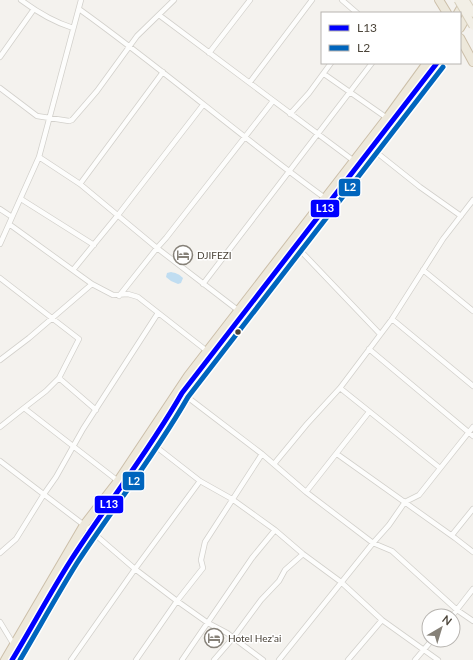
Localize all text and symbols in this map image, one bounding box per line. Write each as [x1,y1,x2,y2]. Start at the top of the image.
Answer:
legend [321,12,461,64]
text: L13 [357,20,377,35]
text: L2 [357,40,370,55]
line badge: L2 [338,178,361,197]
text: L2 [344,180,356,193]
line badge: L13 [310,199,340,218]
text: L13 [316,201,334,214]
hotel icon: DJIFEZI [172,244,194,266]
place label: DJIFEZI [197,249,232,261]
unlabelled marker [233,327,243,337]
line badge: L2 [122,471,145,491]
text: L2 [128,474,140,487]
line badge: L13 [94,495,124,514]
text: L13 [100,497,118,510]
north arrow [421,608,461,648]
text: N [440,612,455,627]
hotel icon: Hotel Hez'ai [203,627,225,649]
place label: Hotel Hez'ai [228,632,281,644]

